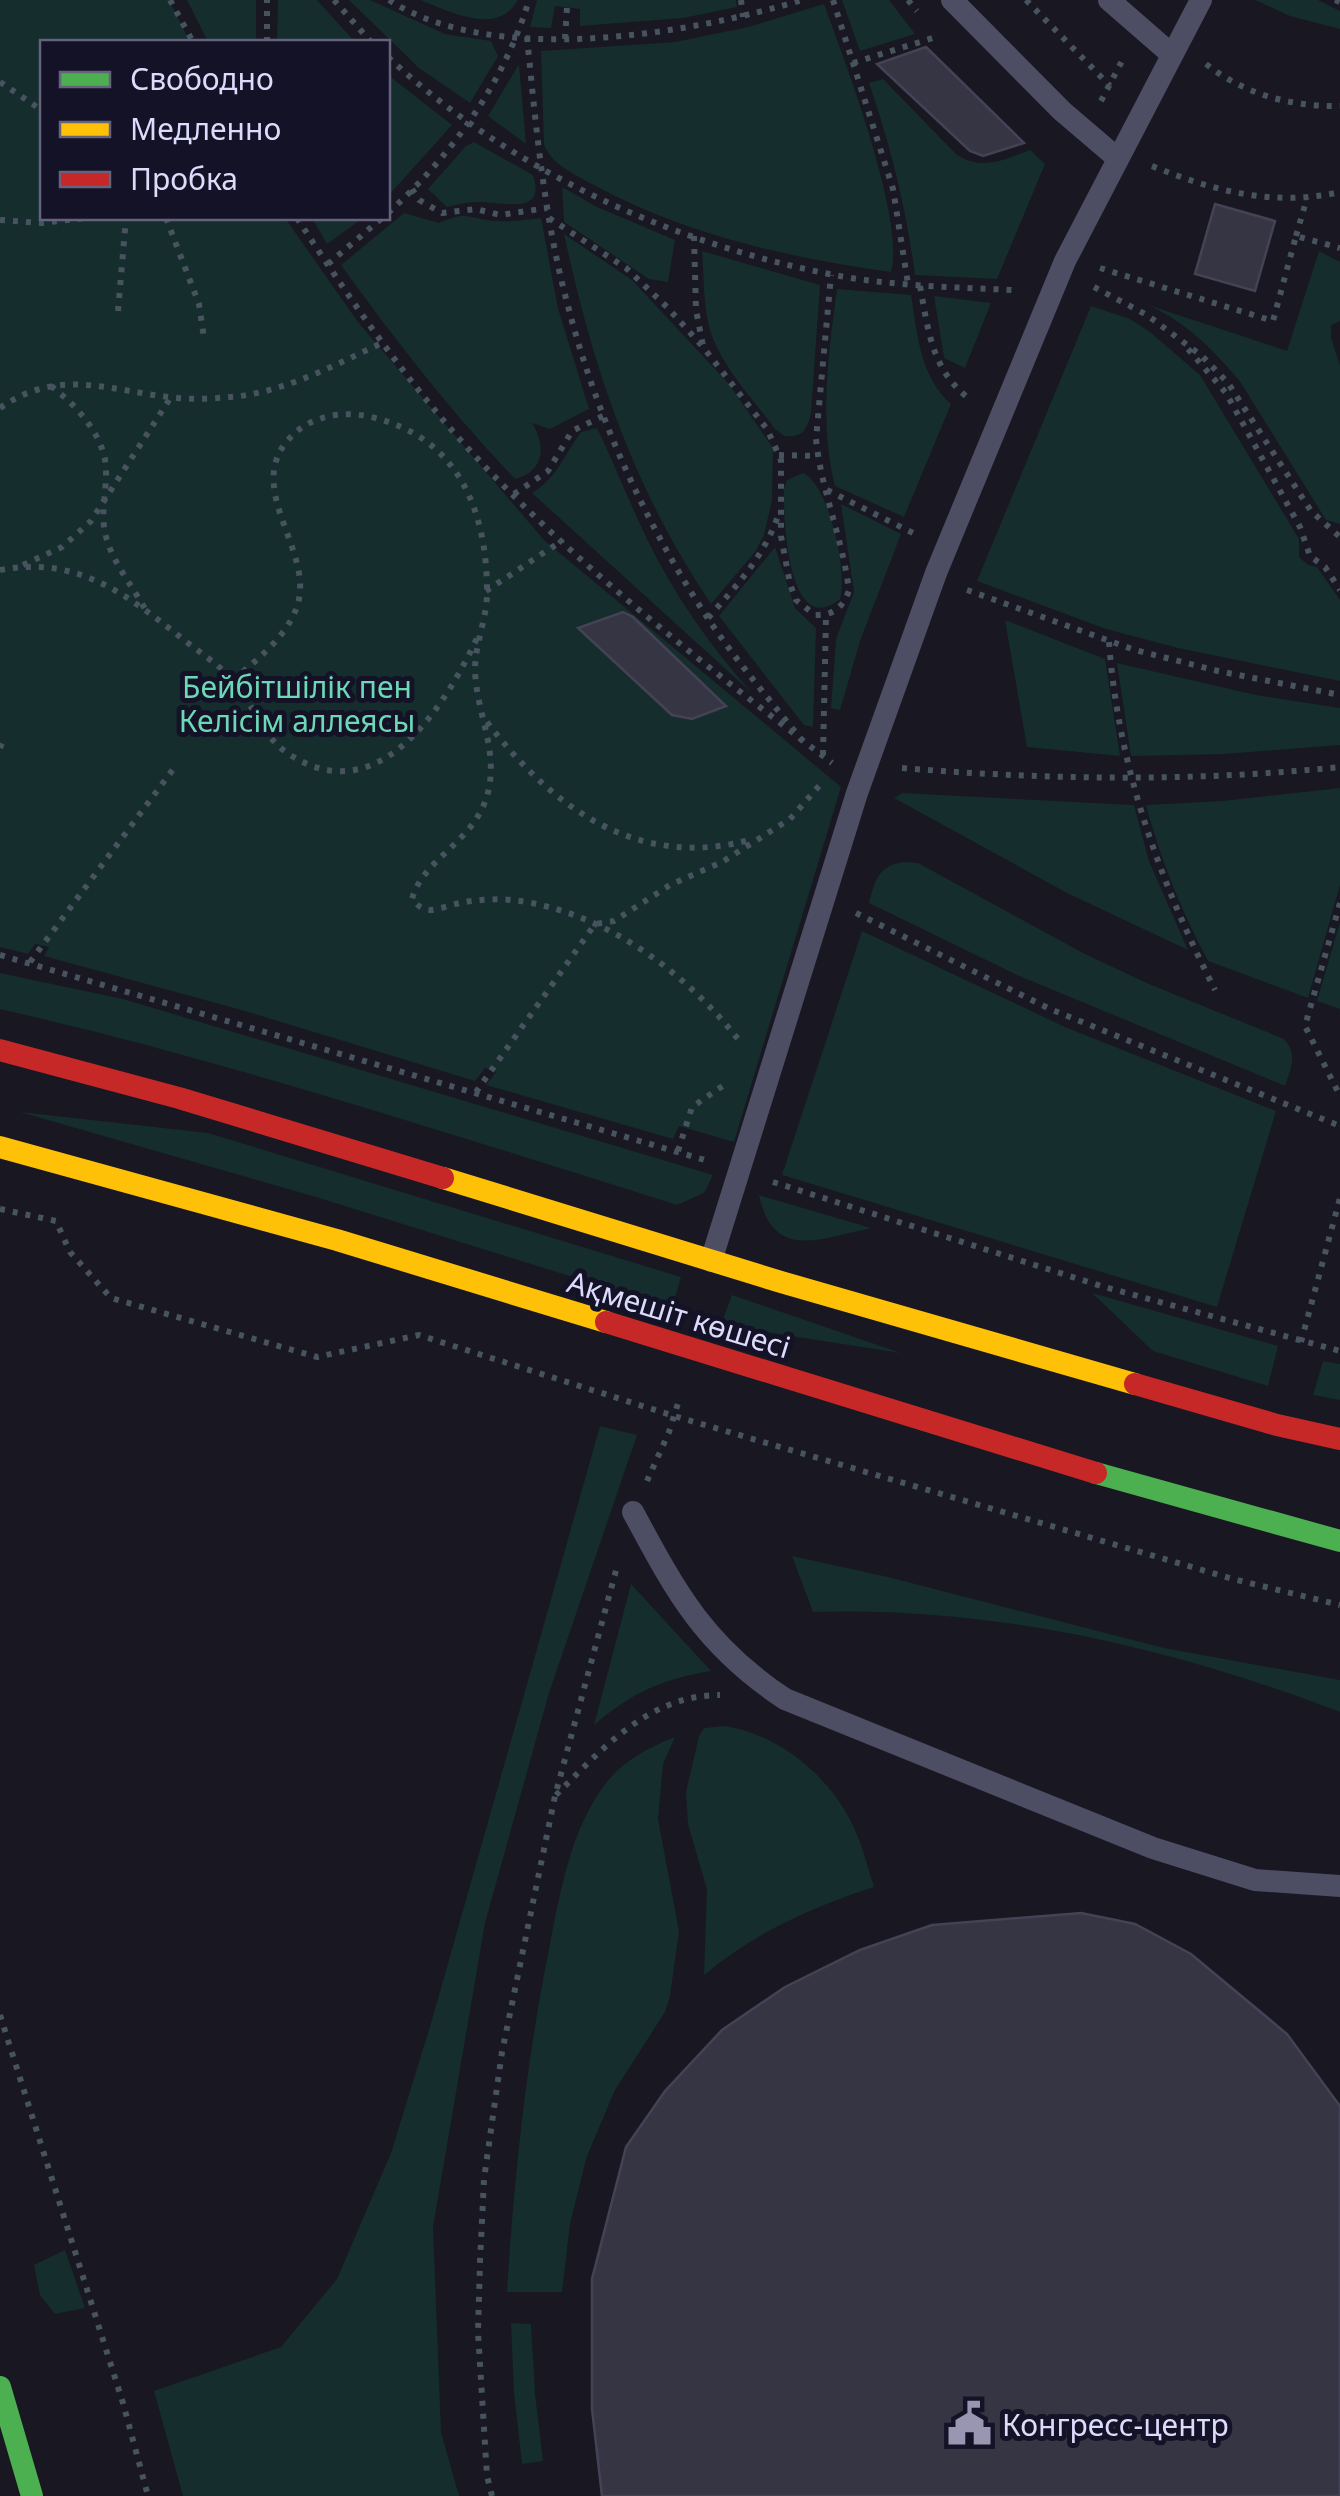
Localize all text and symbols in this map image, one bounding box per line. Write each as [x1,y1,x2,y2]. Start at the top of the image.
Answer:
legend [40,40,390,220]
text: Свободно [130,58,274,99]
text: Медленно [130,108,281,149]
text: Пробка [130,158,238,199]
park label: Бейбітшілік пен Келісім аллеясы [179,666,415,741]
street label: Ақмешіт көшесі [563,1261,795,1367]
public building icon: Конгресс-центр [945,2400,993,2448]
place label: Конгресс-центр [1002,2404,1229,2445]

